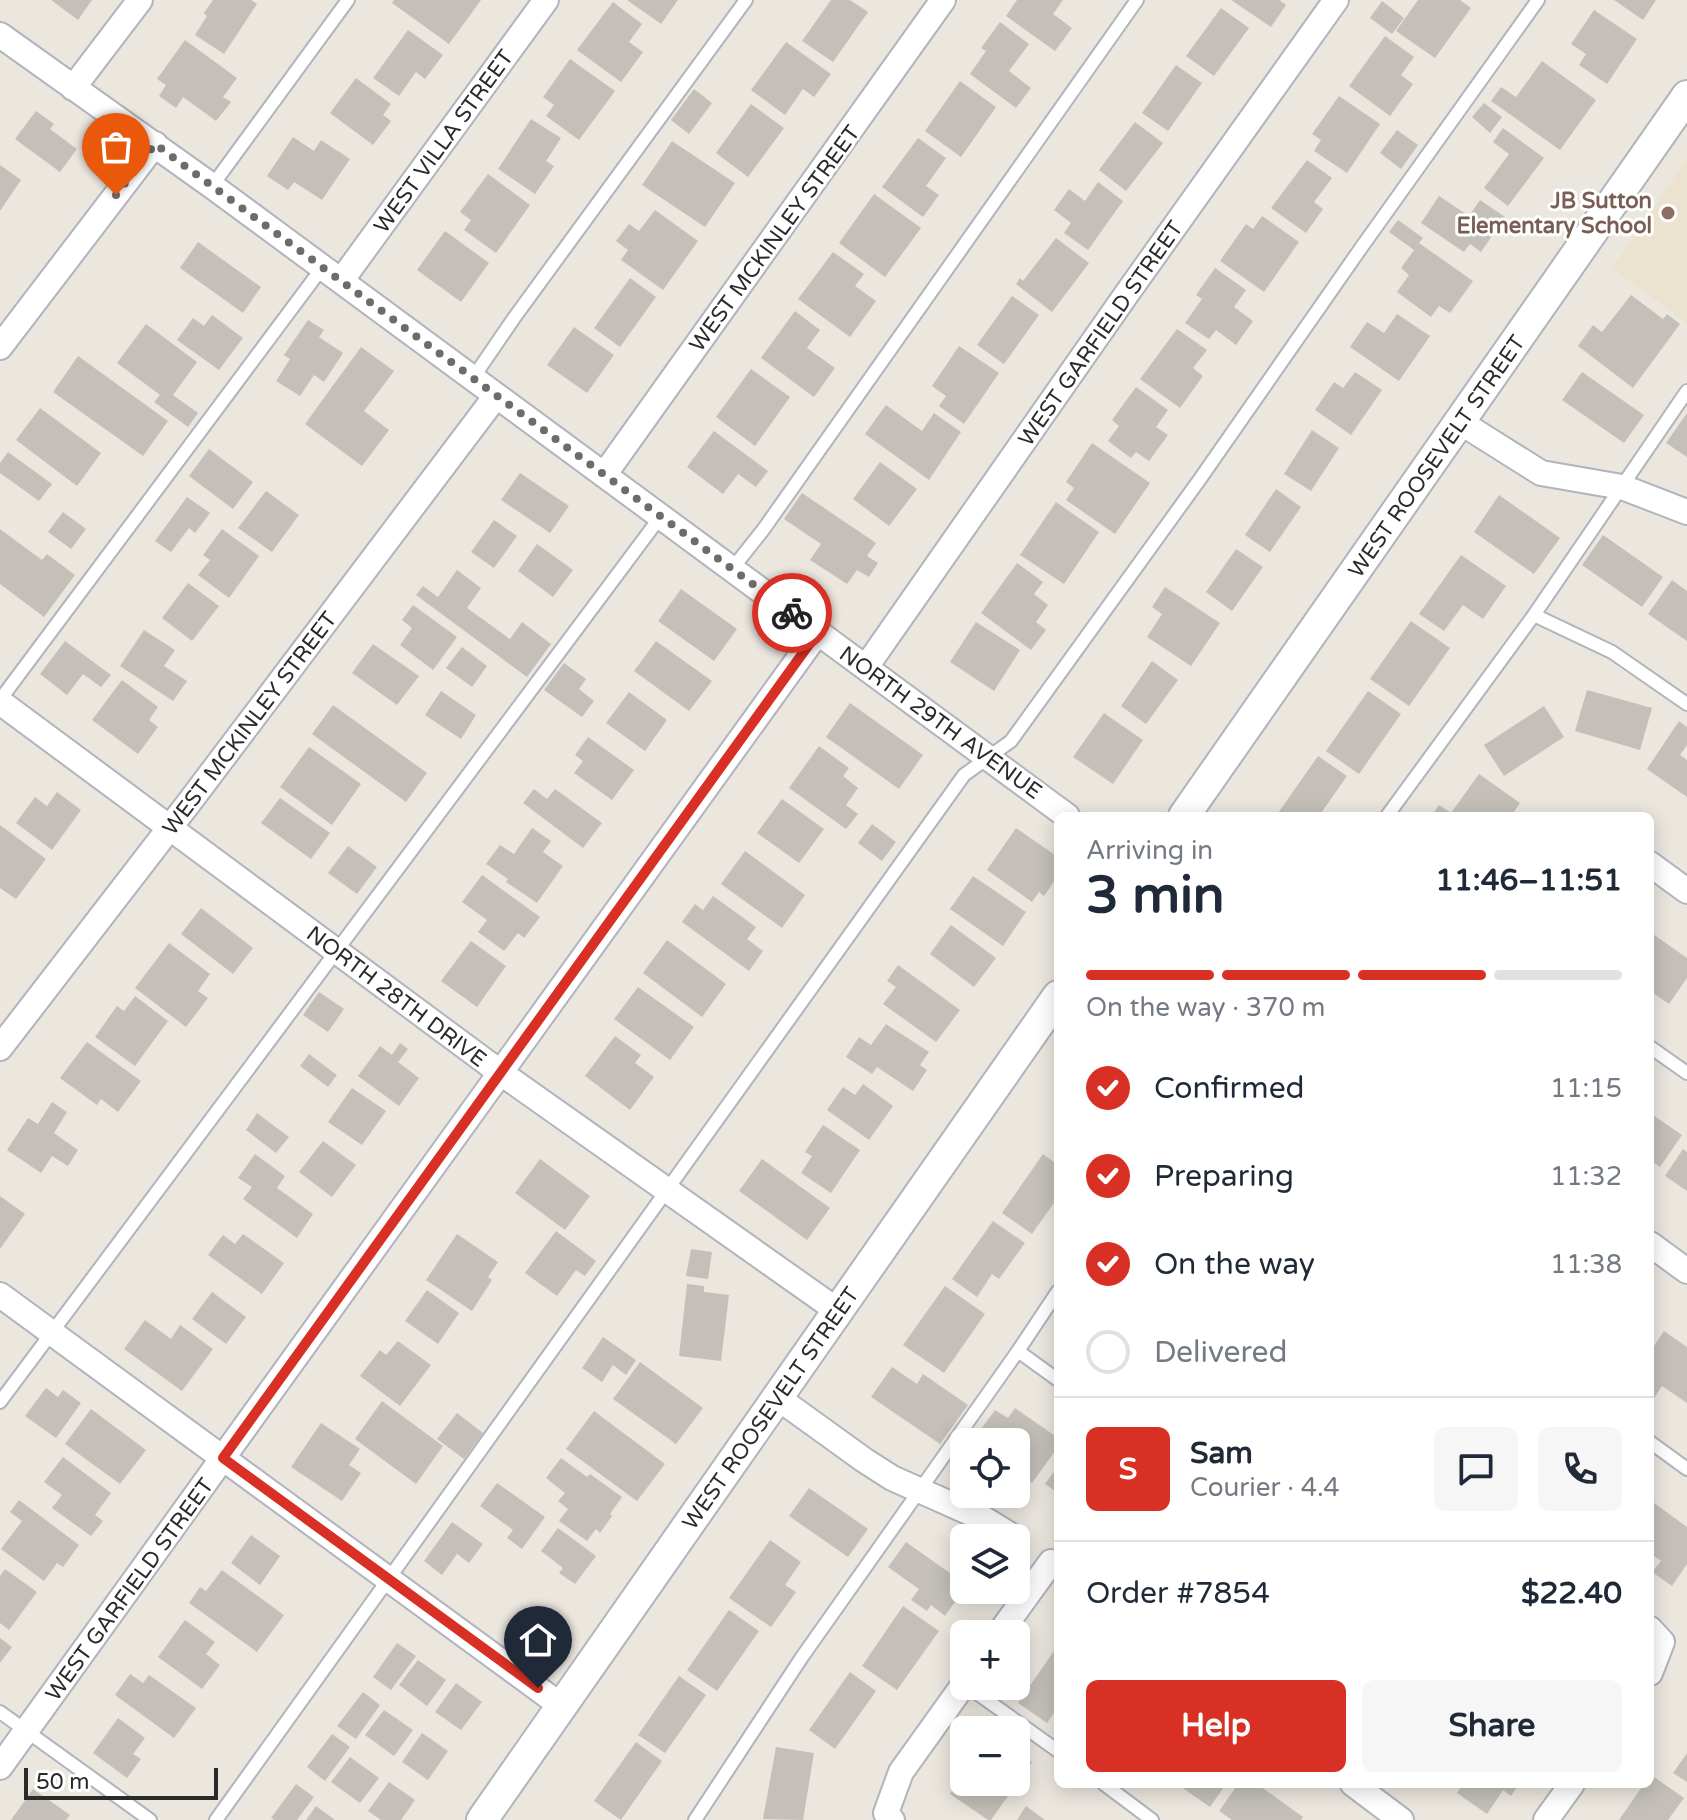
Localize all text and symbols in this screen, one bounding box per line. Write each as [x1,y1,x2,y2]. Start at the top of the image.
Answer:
street label: WEST VILLA STREET [369,44,519,238]
pin [82,113,150,195]
street label: WEST MCKINLEY STREET [684,120,866,357]
icon: bag [94,125,138,169]
place label: JB Sutton Elementary School [1457,188,1652,239]
marker: JB Sutton Elementary School [1659,204,1677,222]
street label: WEST GARFIELD STREET [1013,216,1189,451]
street label: WEST ROOSEVELT STREET [1343,330,1531,583]
courier [752,573,832,653]
icon: bike [770,591,814,635]
street label: WEST MCKINLEY STREET [157,606,343,840]
street label: NORTH 29TH AVENUE [834,641,1047,805]
text: Arriving in [1086,835,1213,866]
text: 11:46–11:51 [1435,862,1622,899]
text: 3 min [1086,864,1225,927]
street label: NORTH 28TH DRIVE [302,921,491,1073]
text: On the way · 370 m [1086,992,1325,1023]
icon: check [1086,1066,1130,1110]
text: Confirmed [1154,1070,1305,1107]
text: 11:15 [1550,1073,1622,1104]
icon: check [1086,1154,1130,1198]
text: Preparing [1154,1158,1294,1195]
text: 11:32 [1550,1161,1622,1192]
icon: check [1086,1242,1130,1286]
text: On the way [1154,1246,1315,1283]
text: 11:38 [1550,1249,1622,1280]
street label: WEST ROOSEVELT STREET [677,1282,865,1535]
text: Delivered [1154,1334,1288,1371]
button: chat [1434,1427,1518,1511]
button: phone [1538,1427,1622,1511]
map controls [950,1428,1030,1796]
button: locate [950,1428,1030,1508]
text: Sam [1190,1435,1253,1472]
text: S [1119,1451,1137,1488]
text: Courier · 4.4 [1190,1472,1340,1503]
street label: WEST GARFIELD STREET [40,1473,220,1706]
button: layers [950,1524,1030,1604]
text: Order #7854 [1086,1575,1270,1612]
text: $22.40 [1521,1575,1622,1612]
pin [504,1606,572,1688]
icon: home [516,1618,560,1662]
button: + [950,1620,1030,1700]
button: Help [1086,1680,1346,1772]
button: Share [1362,1680,1622,1772]
button: − [950,1716,1030,1796]
scale bar [24,1764,218,1800]
text: 50 m [36,1769,90,1795]

